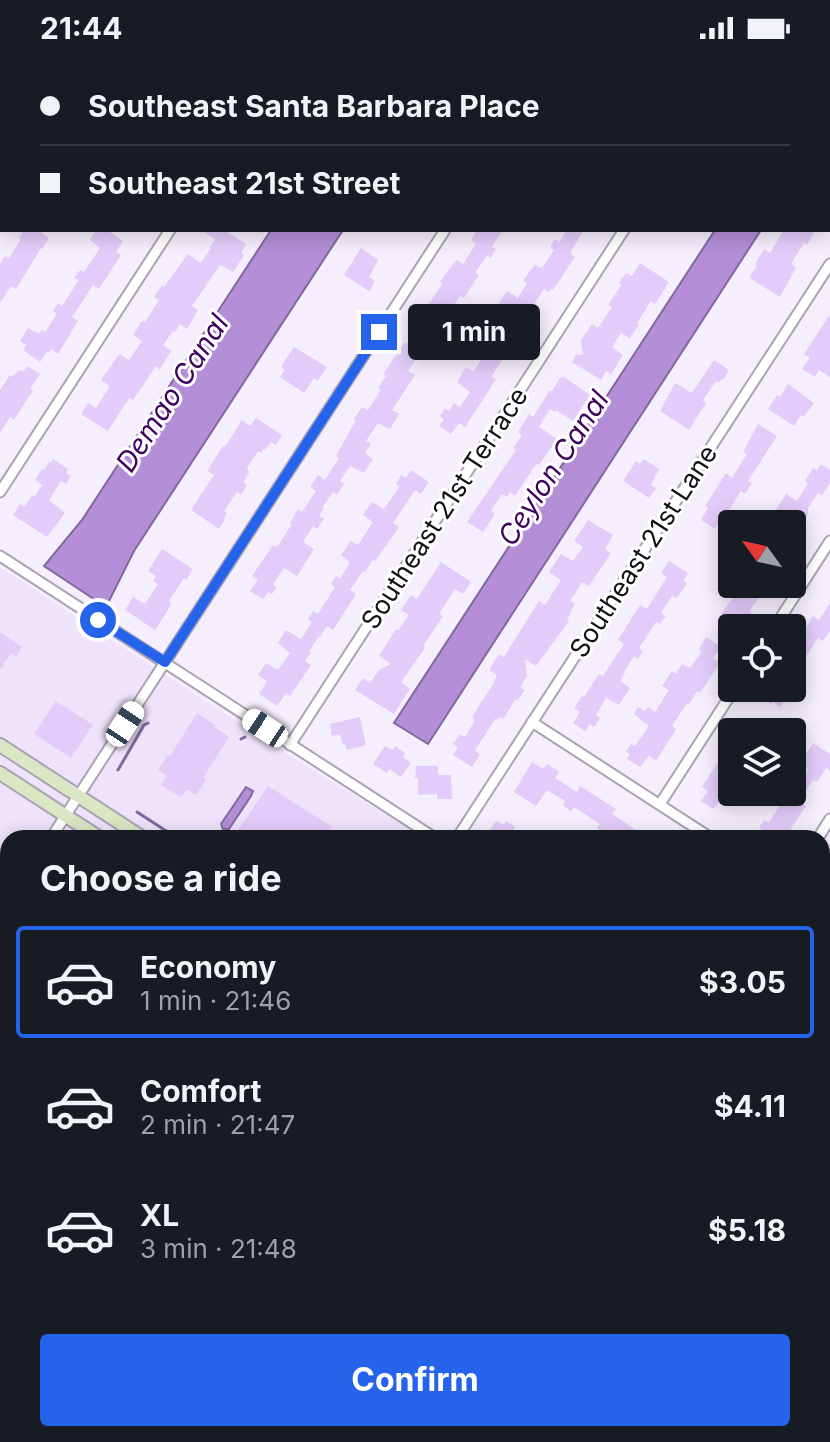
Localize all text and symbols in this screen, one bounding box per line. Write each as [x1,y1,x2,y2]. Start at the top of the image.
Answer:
text: 21:44 [40,10,122,46]
text: Southeast Santa Barbara Place [88,88,540,124]
text: Southeast 21st Street [88,165,401,201]
callout: 1 min [407,304,539,360]
water label: Demao Canal [108,308,236,478]
route end [361,314,397,350]
text: 1 min [442,316,506,347]
street label: Southeast 21st Terrace [354,381,534,635]
water label: Ceylon Canal [490,384,616,552]
street label: Southeast 21st Lane [563,439,723,663]
north arrow [718,510,806,598]
map controls [718,510,806,806]
route start [80,602,116,638]
button: locate [718,614,806,702]
car [102,697,148,751]
car [238,705,292,751]
button: layers [718,718,806,806]
text: Choose a ride [40,856,282,900]
icon: car [44,946,116,1018]
text: Economy [140,949,276,985]
text: $3.05 [699,964,786,1000]
text: 1 min · 21:46 [140,985,291,1016]
icon: car [44,1070,116,1142]
text: Comfort [140,1073,261,1109]
text: $4.11 [714,1088,786,1124]
text: 2 min · 21:47 [140,1109,295,1140]
icon: car [44,1194,116,1266]
text: XL [140,1197,179,1233]
text: $5.18 [708,1212,786,1248]
text: 3 min · 21:48 [140,1233,297,1264]
button: Confirm [40,1334,790,1426]

